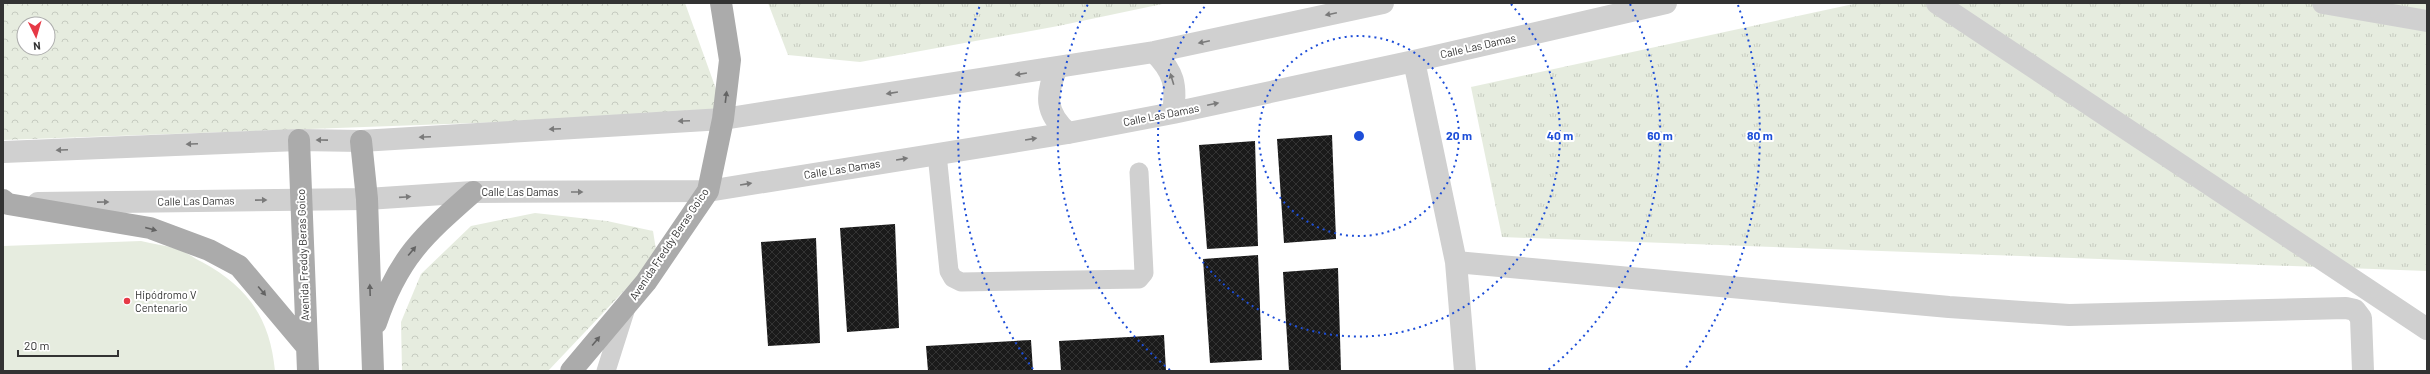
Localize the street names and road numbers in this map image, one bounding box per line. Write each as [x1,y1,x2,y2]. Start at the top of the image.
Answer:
street label: Calle Las Damas [1439,31,1517,61]
street label: Calle Las Damas [1122,101,1200,128]
street label: Calle Las Damas [803,156,881,181]
street label: Calle Las Damas [481,185,559,198]
street label: Avenida Freddy Beras Goico [626,185,711,302]
street label: Avenida Freddy Beras Goico [294,189,311,321]
street label: Calle Las Damas [157,193,235,208]

